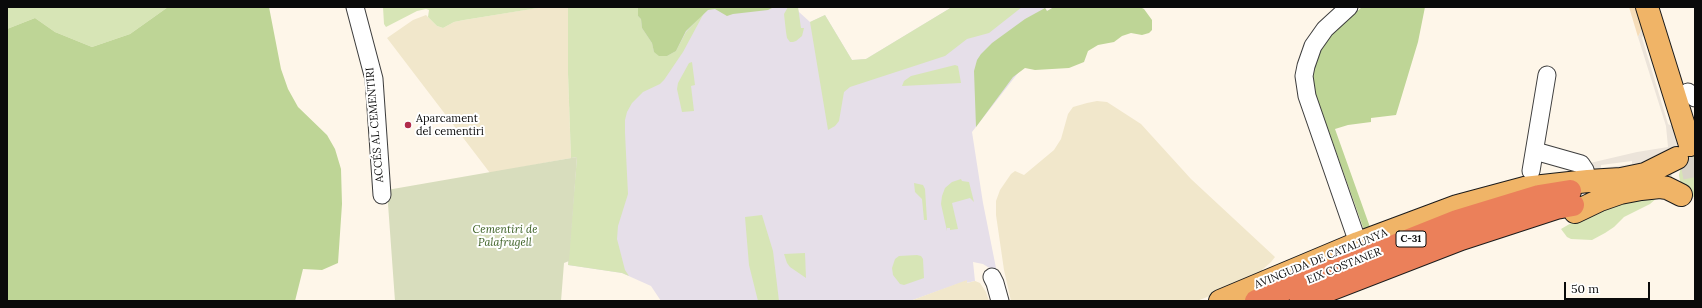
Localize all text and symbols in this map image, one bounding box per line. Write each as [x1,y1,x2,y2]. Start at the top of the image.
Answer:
street label: ACCÉS AL CEMENTIRI [363,67,387,183]
place label: Aparcament del cementiri [416,112,484,138]
marker: Aparcament del cementiri [403,120,413,130]
park label: Cementiri de Palafrugell [473,223,537,249]
street label: AVINGUDA DE CATALUNYA [1253,226,1389,292]
road number: C-31 [1396,231,1426,247]
street label: EIX COSTANER [1305,245,1383,287]
scale bar [1566,274,1652,300]
text: 50 m [1571,281,1599,296]

